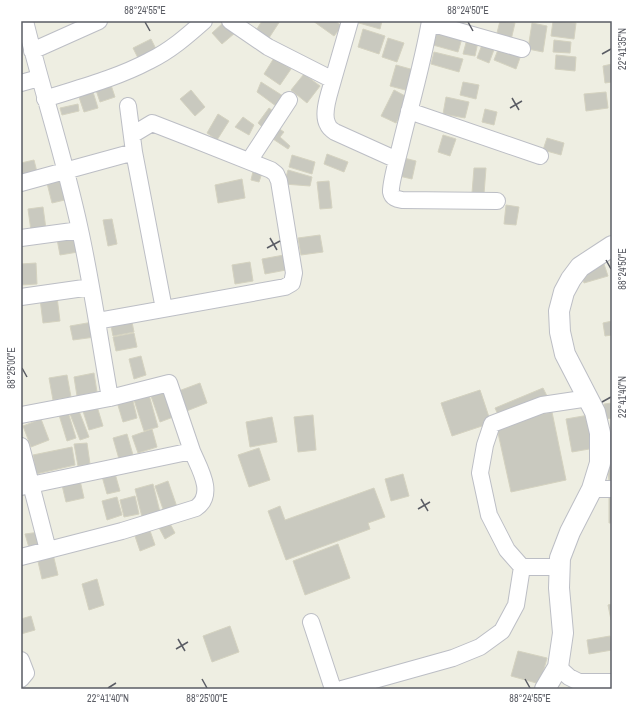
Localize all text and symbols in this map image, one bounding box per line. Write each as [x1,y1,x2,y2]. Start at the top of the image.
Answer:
text: 88°24'55"E [124,4,166,17]
text: 88°24'50"E [447,4,489,17]
text: 22°41'35"N [616,28,629,70]
text: 88°24'50"E [616,248,629,290]
text: 88°25'00"E [5,347,18,389]
text: 22°41'40"N [616,376,629,418]
text: 22°41'40"N [87,692,129,705]
text: 88°25'00"E [186,692,228,705]
text: 88°24'55"E [509,692,551,705]

